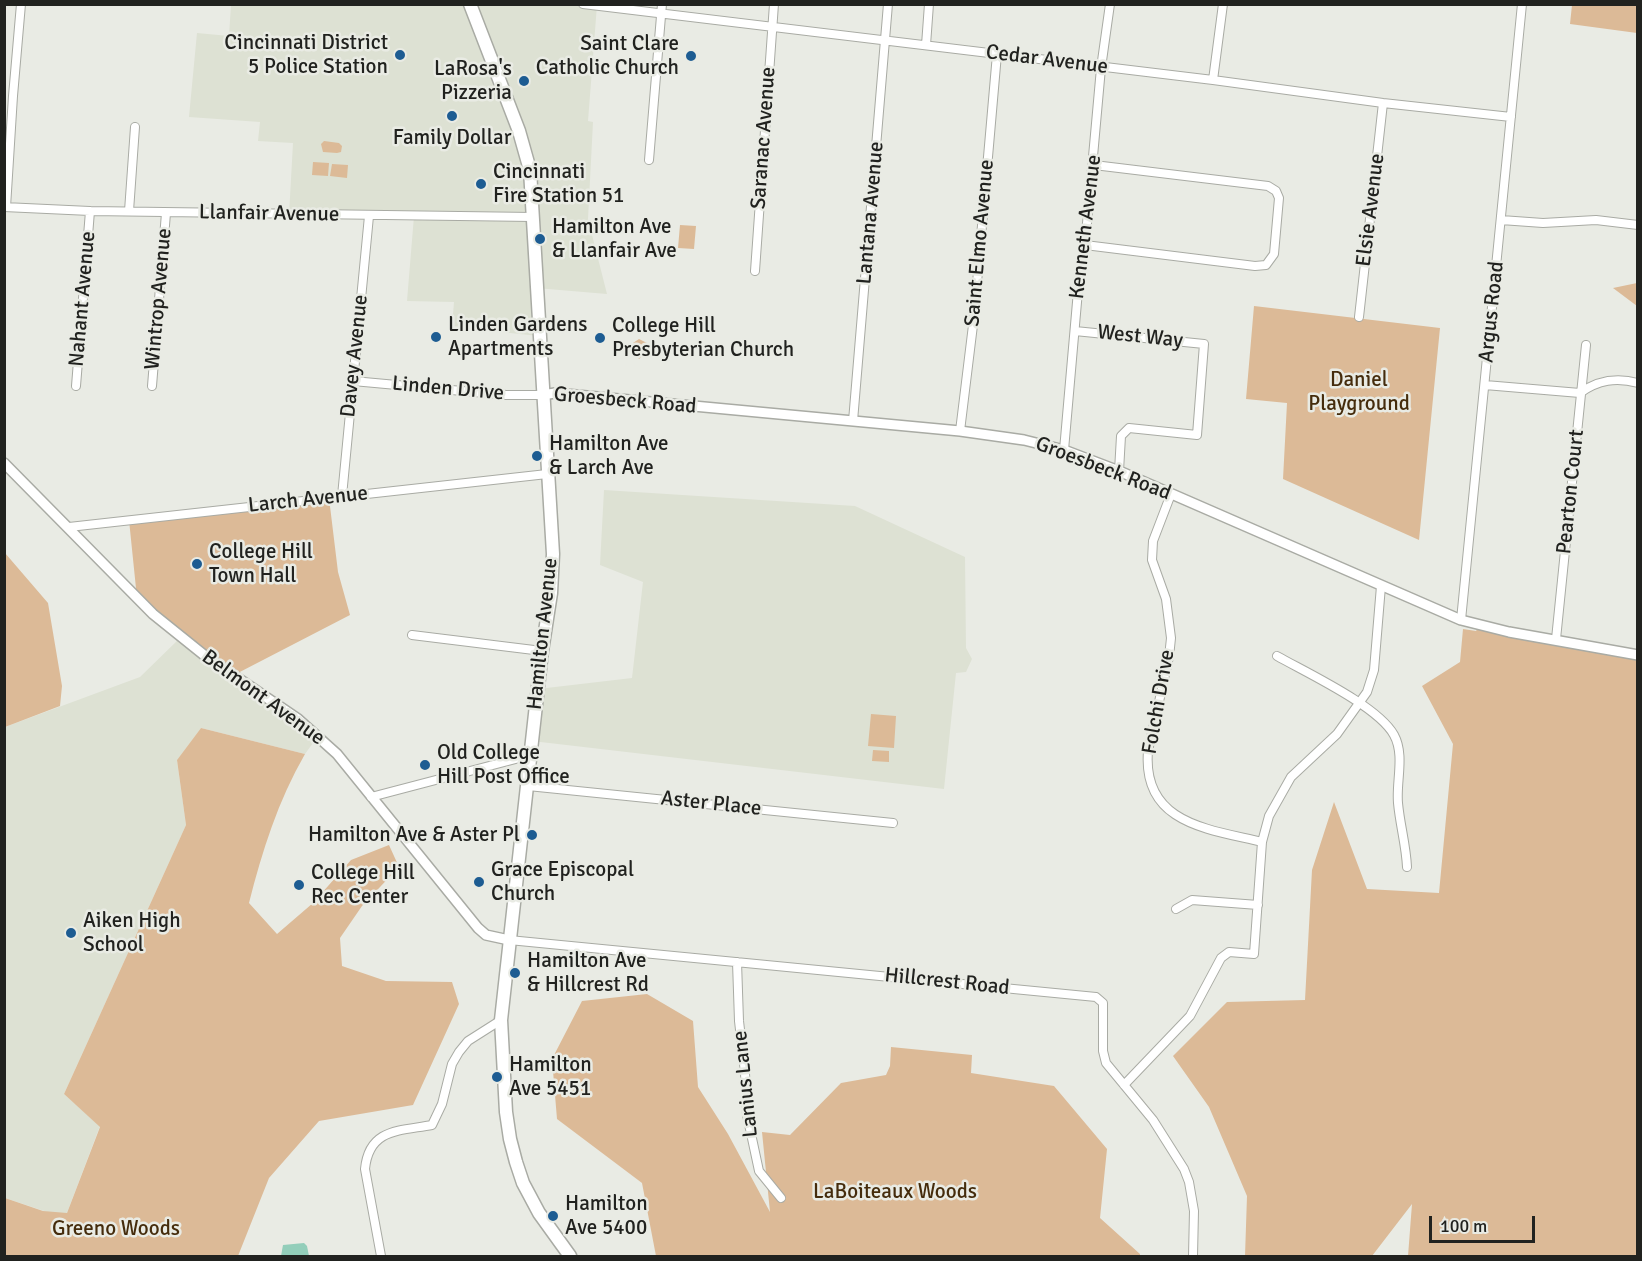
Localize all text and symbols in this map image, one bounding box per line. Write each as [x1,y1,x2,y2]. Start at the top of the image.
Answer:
place label: Cincinnati District 5 Police Station [224,30,388,80]
place label: Saint Clare Catholic Church [536,31,679,81]
street label: Cedar Avenue [984,40,1110,80]
marker: Cincinnati District 5 Police Station [393,48,407,62]
marker: Saint Clare Catholic Church [684,49,698,63]
place label: LaRosa's Pizzeria [434,56,512,106]
street label: Saranac Avenue [746,66,782,210]
marker: LaRosa's Pizzeria [517,74,531,88]
marker: Family Dollar [445,109,459,123]
place label: Family Dollar [393,125,511,151]
street label: Lantana Avenue [852,141,890,285]
street label: Elsie Avenue [1352,152,1390,268]
street label: Kenneth Avenue [1065,153,1107,301]
street label: Saint Elmo Avenue [960,158,1000,328]
place label: Cincinnati Fire Station 51 [493,159,624,209]
marker: Cincinnati Fire Station 51 [474,177,488,191]
street label: Llanfair Avenue [199,200,339,228]
place label: Hamilton Ave & Llanfair Ave [552,214,677,264]
street label: Wintrop Avenue [140,227,178,371]
street label: Nahant Avenue [65,230,101,368]
marker: Hamilton Ave & Llanfair Ave [533,232,547,246]
street label: Argus Road [1474,260,1510,364]
street label: Davey Avenue [336,293,374,419]
place label: Linden Gardens Apartments [448,312,587,362]
place label: College Hill Presbyterian Church [612,313,794,363]
street label: West Way [1096,320,1184,354]
marker: Linden Gardens Apartments [429,330,443,344]
marker: College Hill Presbyterian Church [593,331,607,345]
park label: Daniel Playground [1308,367,1410,417]
street label: Linden Drive [391,372,505,406]
street label: Groesbeck Road [553,382,697,420]
street label: Pearton Court [1552,428,1590,556]
place label: Hamilton Ave & Larch Ave [549,431,669,481]
street label: Groesbeck Road [1032,432,1174,506]
marker: Hamilton Ave & Larch Ave [530,449,544,463]
street label: Larch Avenue [247,481,369,519]
place label: College Hill Town Hall [209,539,313,589]
marker: College Hill Town Hall [190,557,204,571]
street label: Hamilton Avenue [522,557,564,711]
street label: Belmont Avenue [196,645,330,751]
street label: Folchi Drive [1137,648,1181,756]
place label: Old College Hill Post Office [437,740,570,790]
marker: Old College Hill Post Office [418,758,432,772]
street label: Aster Place [659,786,763,822]
place label: Hamilton Ave & Aster Pl [308,822,520,848]
marker: Hamilton Ave & Aster Pl [525,828,539,842]
place label: Grace Episcopal Church [491,857,634,907]
place label: College Hill Rec Center [311,860,415,910]
marker: Grace Episcopal Church [472,875,486,889]
marker: College Hill Rec Center [292,878,306,892]
place label: Aiken High School [83,908,181,958]
marker: Aiken High School [64,926,78,940]
place label: Hamilton Ave & Hillcrest Rd [527,948,649,998]
street label: Hillcrest Road [883,963,1011,1001]
marker: Hamilton Ave & Hillcrest Rd [508,966,522,980]
street label: Lanius Lane [728,1029,764,1139]
place label: Hamilton Ave 5451 [509,1052,592,1102]
marker: Hamilton Ave 5451 [490,1070,504,1084]
park label: LaBoiteaux Woods [813,1179,977,1205]
place label: Hamilton Ave 5400 [565,1191,648,1241]
scale bar [1432,1204,1538,1242]
marker: Hamilton Ave 5400 [546,1209,560,1223]
text: 100 m [1440,1215,1487,1237]
park label: Greeno Woods [52,1216,180,1242]

